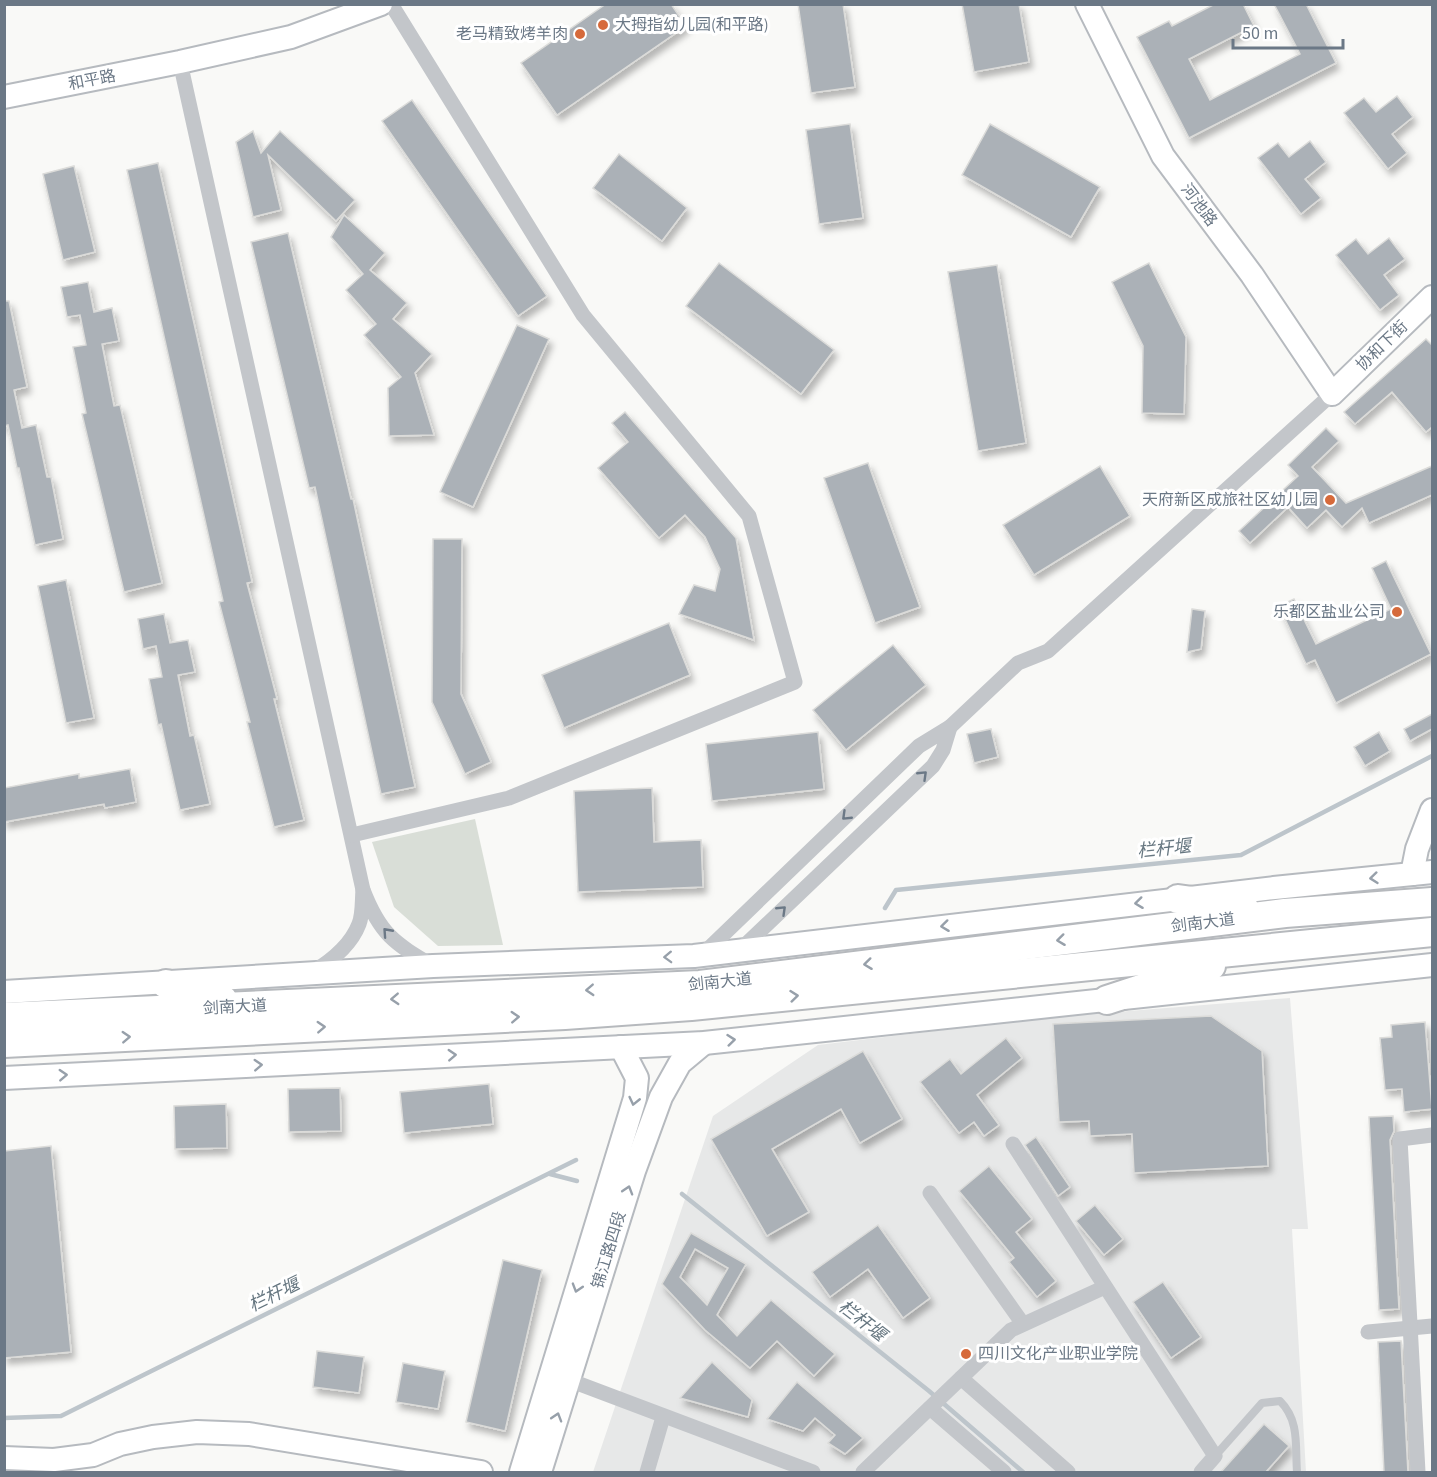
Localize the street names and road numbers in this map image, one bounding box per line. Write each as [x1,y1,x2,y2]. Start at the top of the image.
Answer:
street label: 和平路 [66,65,118,95]
street label: 河池路 [1176,179,1222,231]
street label: 协和下街 [1351,316,1413,376]
street label: 剑南大道 [1170,908,1236,938]
street label: 剑南大道 [687,968,753,996]
street label: 剑南大道 [202,994,268,1020]
street label: 锦江路四段 [587,1209,631,1291]

